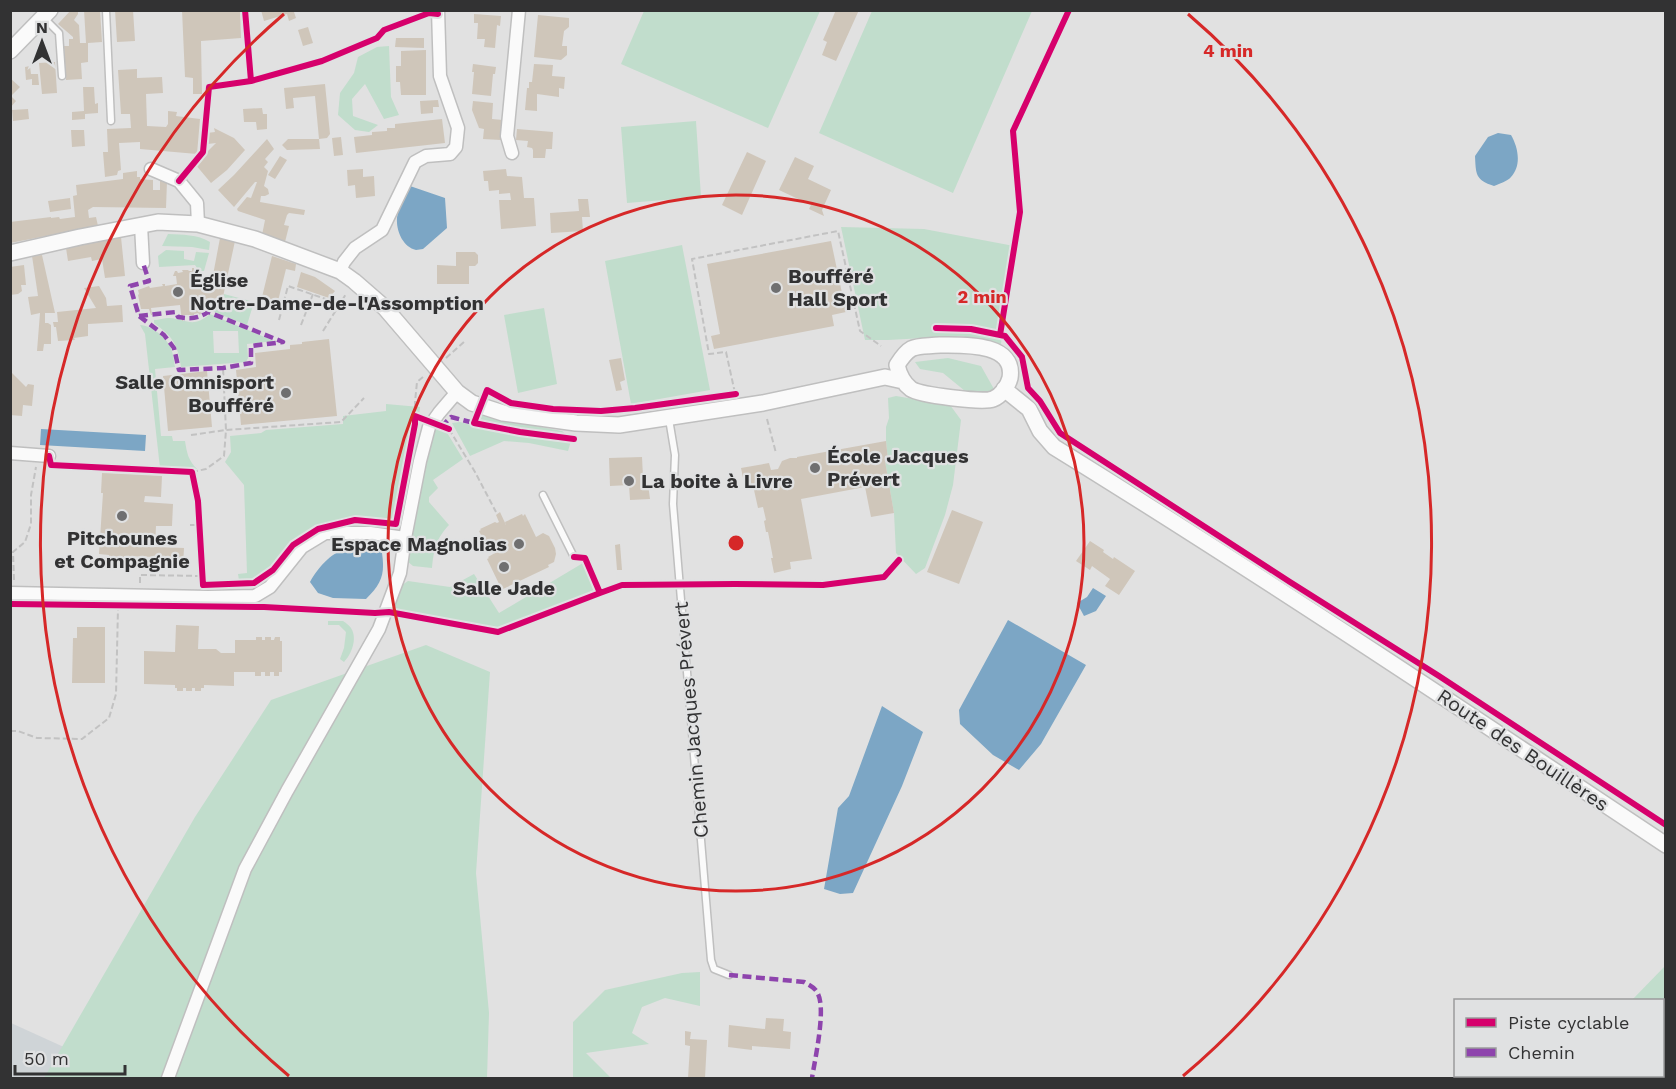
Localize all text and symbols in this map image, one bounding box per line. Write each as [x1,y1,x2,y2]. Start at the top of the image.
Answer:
north arrow [12,12,72,72]
text: N [36,18,48,37]
text: 4 min [1203,40,1253,61]
place label: Boufféré Hall Sport [788,264,888,311]
place label: Église Notre-Dame-de-l'Assomption [190,268,484,315]
marker: Boufféré Hall Sport [769,281,783,295]
marker: Église Notre-Dame-de-l'Assomption [171,285,185,299]
text: 2 min [957,286,1007,307]
place label: Salle Omnisport Boufféré [115,370,274,417]
marker: Salle Omnisport Boufféré [279,386,293,400]
place label: École Jacques Prévert [827,444,969,491]
marker: École Jacques Prévert [808,461,822,475]
place label: La boite à Livre [641,469,793,493]
marker: La boite à Livre [622,474,636,488]
marker: Pitchounes et Compagnie [115,509,129,523]
place label: Pitchounes et Compagnie [54,526,190,573]
place label: Espace Magnolias [331,532,507,556]
centre of rings [726,533,746,553]
marker: Espace Magnolias [512,537,526,551]
marker: Salle Jade [497,560,511,574]
place label: Salle Jade [453,576,555,600]
street label: Chemin Jacques Prévert [669,600,713,839]
street label: Route des Bouillères [1433,684,1613,816]
legend [1454,999,1664,1077]
text: Piste cyclable [1508,1012,1629,1033]
scale bar [15,1038,124,1076]
text: Chemin [1508,1042,1575,1063]
text: 50 m [24,1048,69,1069]

